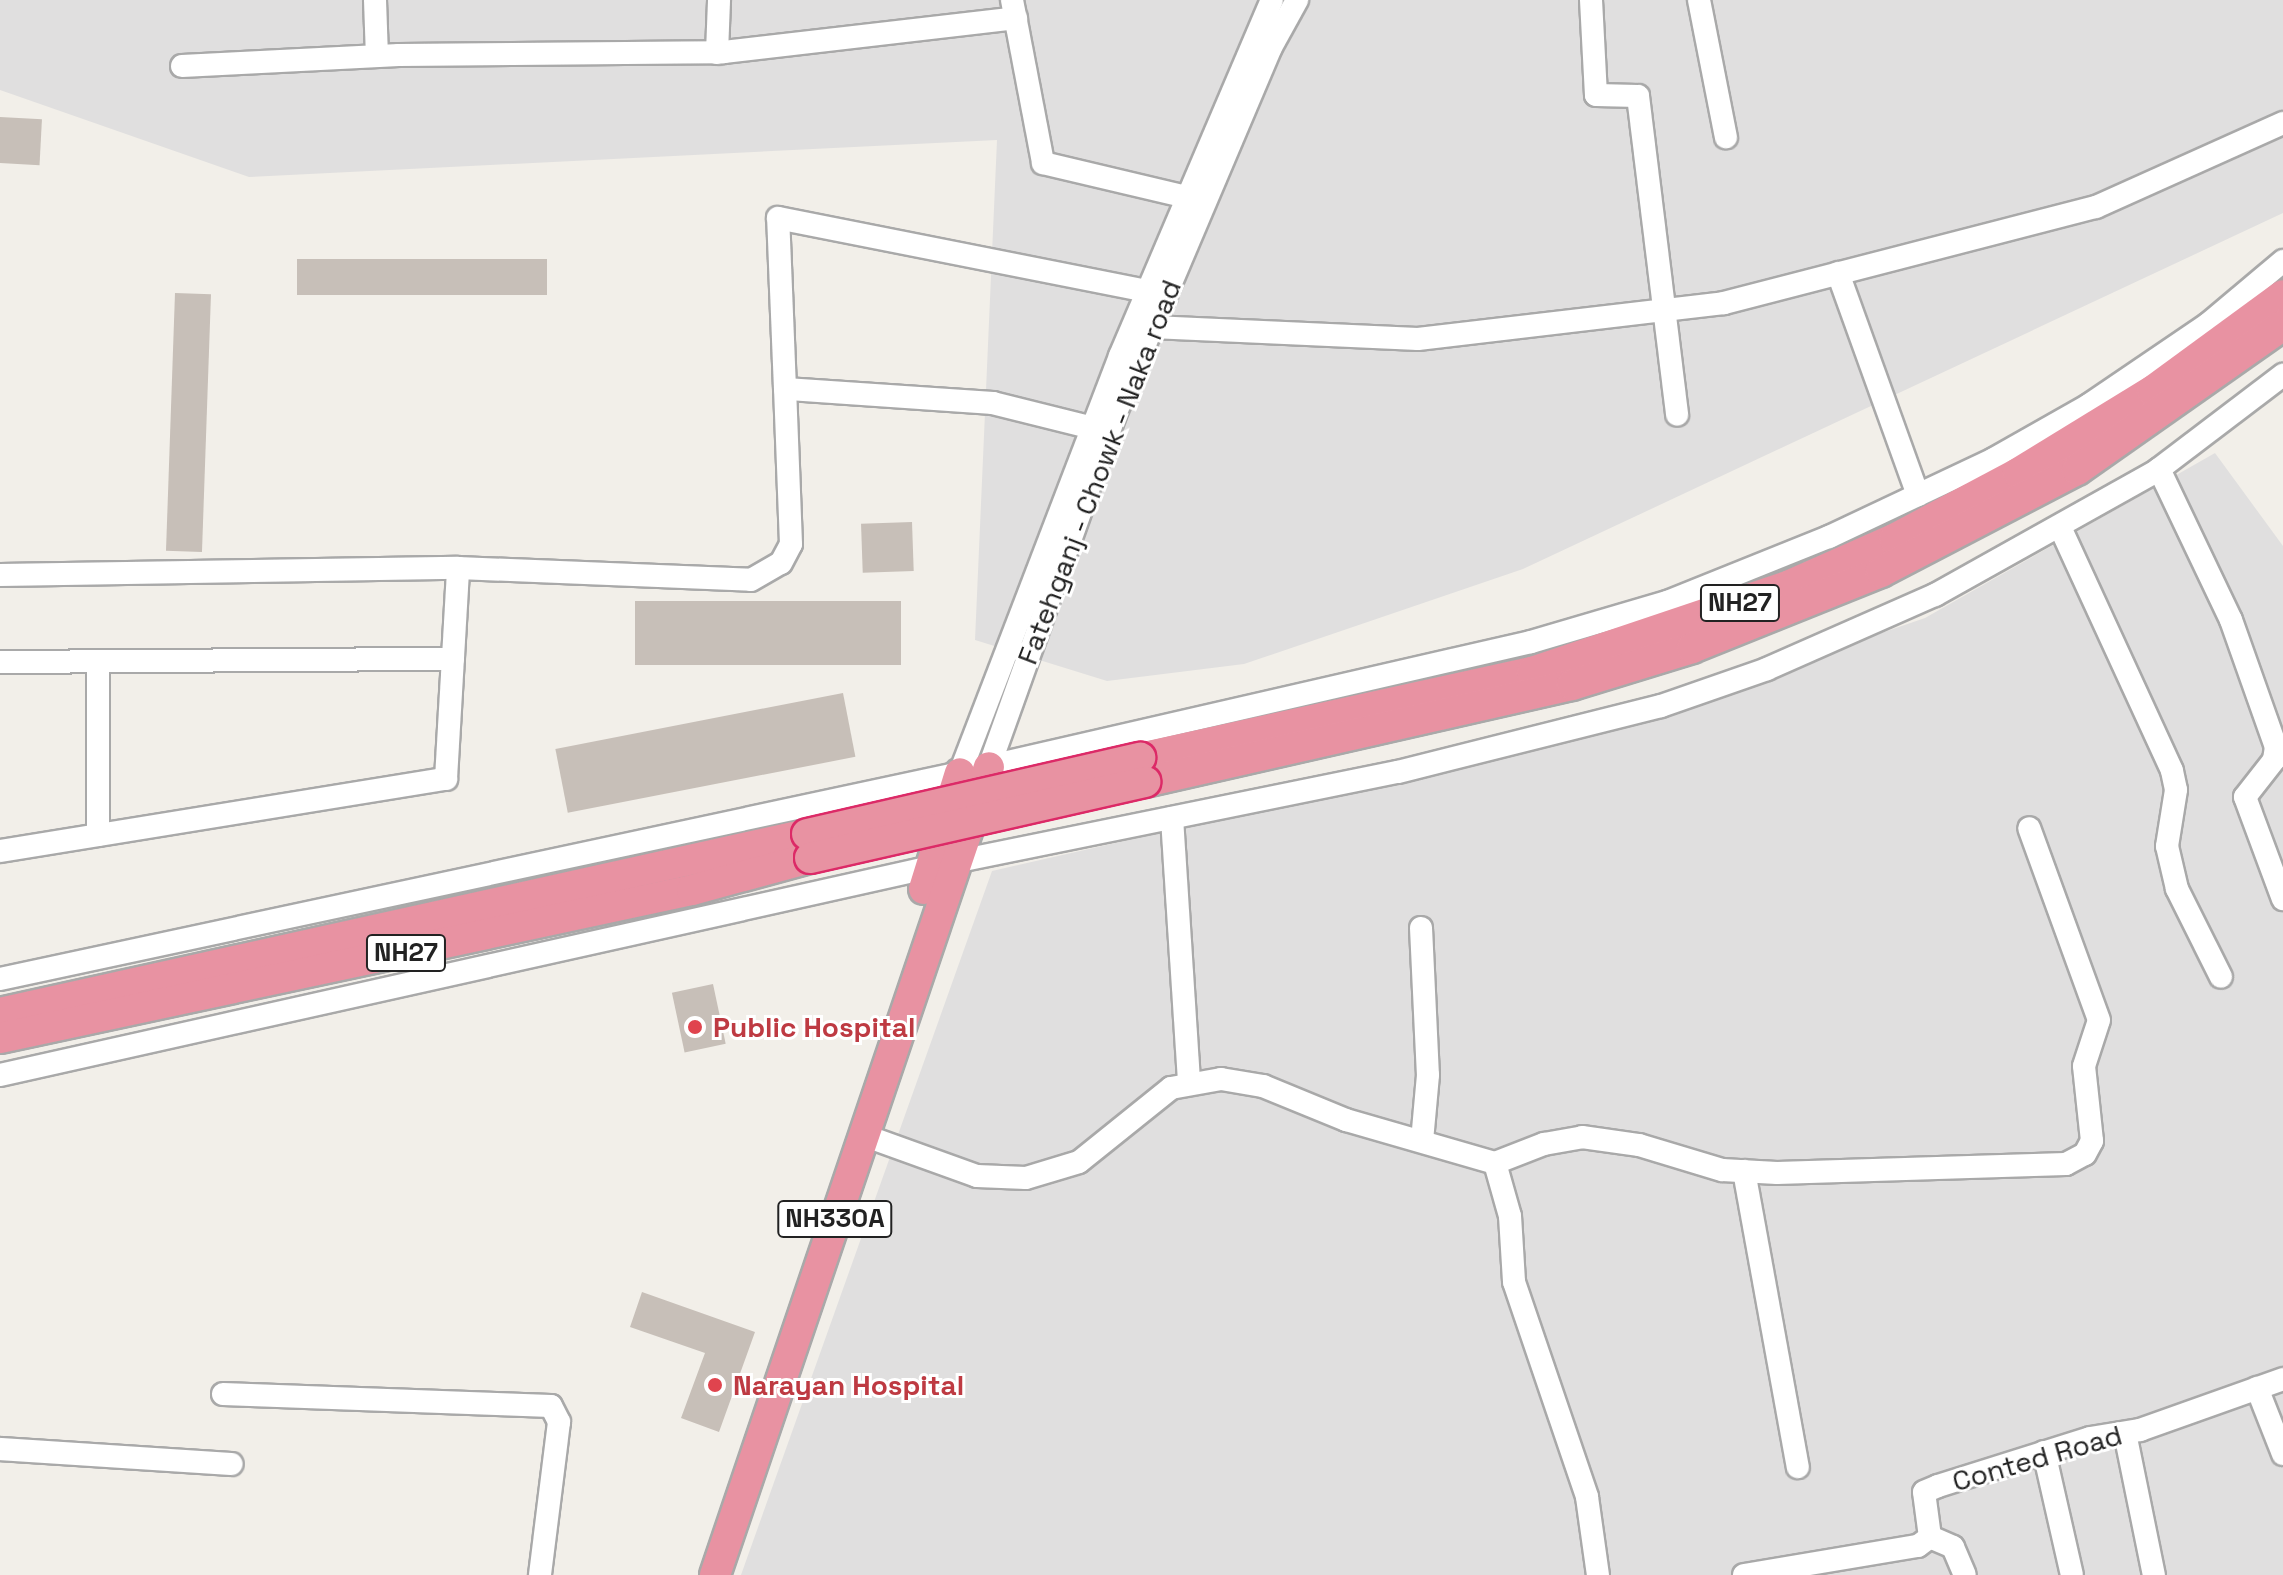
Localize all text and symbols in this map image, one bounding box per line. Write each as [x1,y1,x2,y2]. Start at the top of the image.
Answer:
street label: Fatehganj - Chowk - Naka road [1009,274,1189,670]
road number: NH27 [1698,581,1782,625]
road number: NH27 [364,931,448,975]
place label: Public Hospital [713,1010,915,1044]
marker: Public Hospital [684,1016,706,1038]
road number: NH330A [777,1197,893,1241]
place label: Narayan Hospital [733,1368,964,1402]
marker: Narayan Hospital [704,1374,726,1396]
street label: Conted Road [1948,1418,2126,1498]

